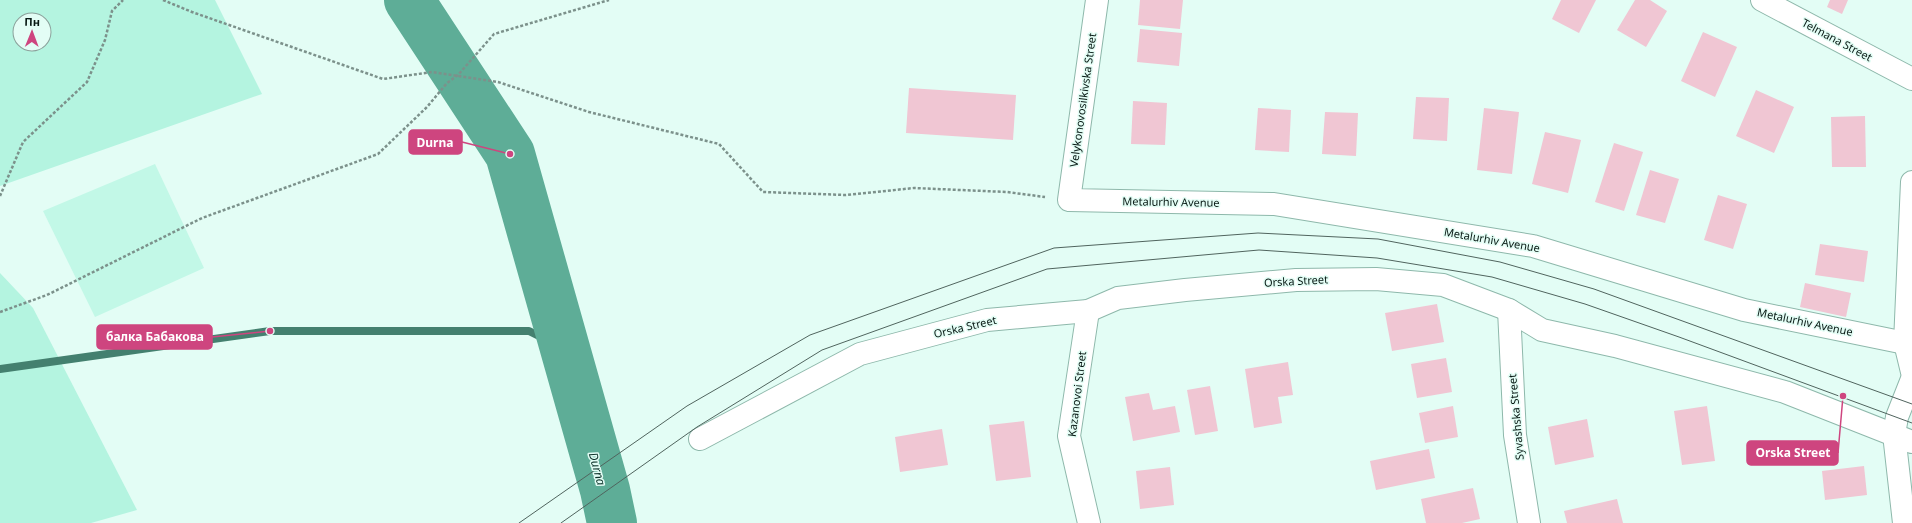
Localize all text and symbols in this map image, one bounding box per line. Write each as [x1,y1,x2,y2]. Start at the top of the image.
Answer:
north arrow [12,12,52,52]
text: Пн [24,14,40,29]
street label: Telmana Street [1800,15,1875,64]
street label: Velykonovosilkivska Street [1066,32,1099,168]
callout: Durna [409,130,462,154]
text: Durna [417,134,453,151]
street label: Metalurhiv Avenue [1122,193,1220,210]
street label: Metalurhiv Avenue [1443,224,1541,255]
street label: Orska Street [1264,271,1328,290]
street label: Metalurhiv Avenue [1756,304,1854,339]
street label: Orska Street [932,312,998,341]
callout: балка Бабакова [97,325,212,349]
text: балка Бабакова [106,328,204,345]
street label: Kazanovoi Street [1064,350,1089,438]
street label: Syvashska Street [1504,373,1527,461]
callout: Orska Street [1747,441,1838,465]
text: Orska Street [1755,444,1831,461]
water label: Durna [585,450,610,487]

